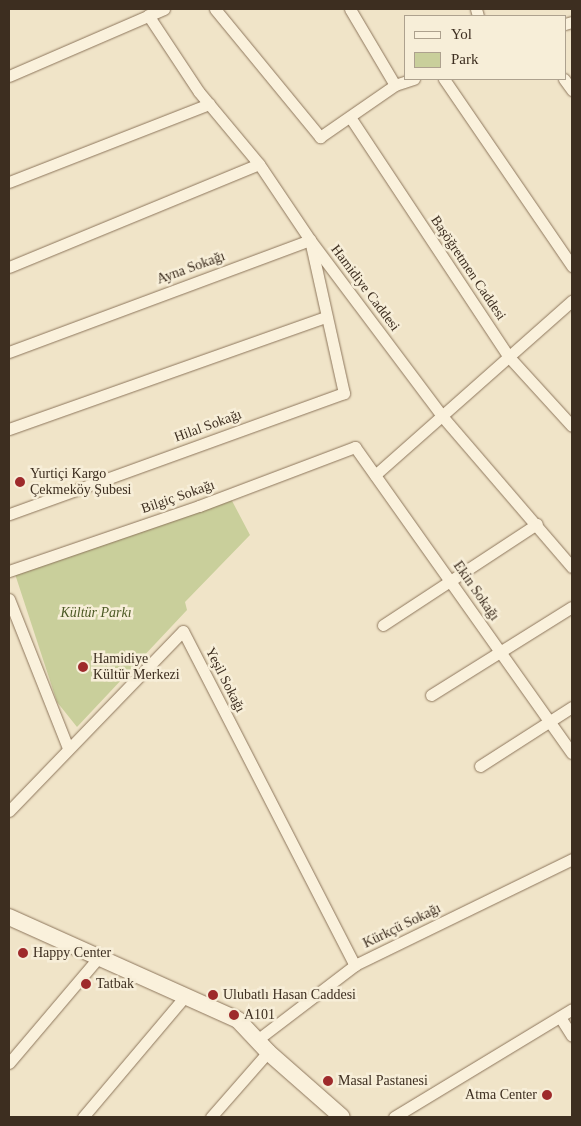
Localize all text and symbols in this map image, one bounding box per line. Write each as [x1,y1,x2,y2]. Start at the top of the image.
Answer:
legend [404,15,566,80]
text: Yol [451,26,472,42]
text: Park [451,51,479,67]
street label: Başöğretmen Caddesi [427,213,509,323]
street label: Hamidiye Caddesi [327,241,403,335]
street label: Ayna Sokağı [155,248,227,288]
street label: Hilal Sokağı [172,406,244,446]
place label: Yurtiçi Kargo Çekmeköy Şubesi [30,466,131,498]
marker: Yurtiçi Kargo Çekmeköy Şubesi [14,476,26,488]
street label: Bilgiç Sokağı [139,477,217,517]
street label: Ekin Sokağı [449,558,503,624]
park label: Kültür Parkı [60,605,132,621]
street label: Yeşil Sokağı [202,645,248,715]
place label: Hamidiye Kültür Merkezi [93,651,180,684]
marker: Hamidiye Kültür Merkezi [77,661,89,673]
street label: Kürkçü Sokağı [360,900,444,952]
place label: Happy Center [33,945,111,961]
marker: Happy Center [17,947,29,959]
place label: Tatbak [96,976,134,992]
marker: Tatbak [80,978,92,990]
place label: Ulubatlı Hasan Caddesi [223,987,356,1003]
marker: Ulubatlı Hasan Caddesi [207,989,219,1001]
place label: A101 [244,1007,275,1023]
marker: A101 [228,1009,240,1021]
place label: Masal Pastanesi [338,1073,428,1089]
marker: Masal Pastanesi [322,1075,334,1087]
place label: Atma Center [465,1087,537,1103]
marker: Atma Center [541,1089,553,1101]

